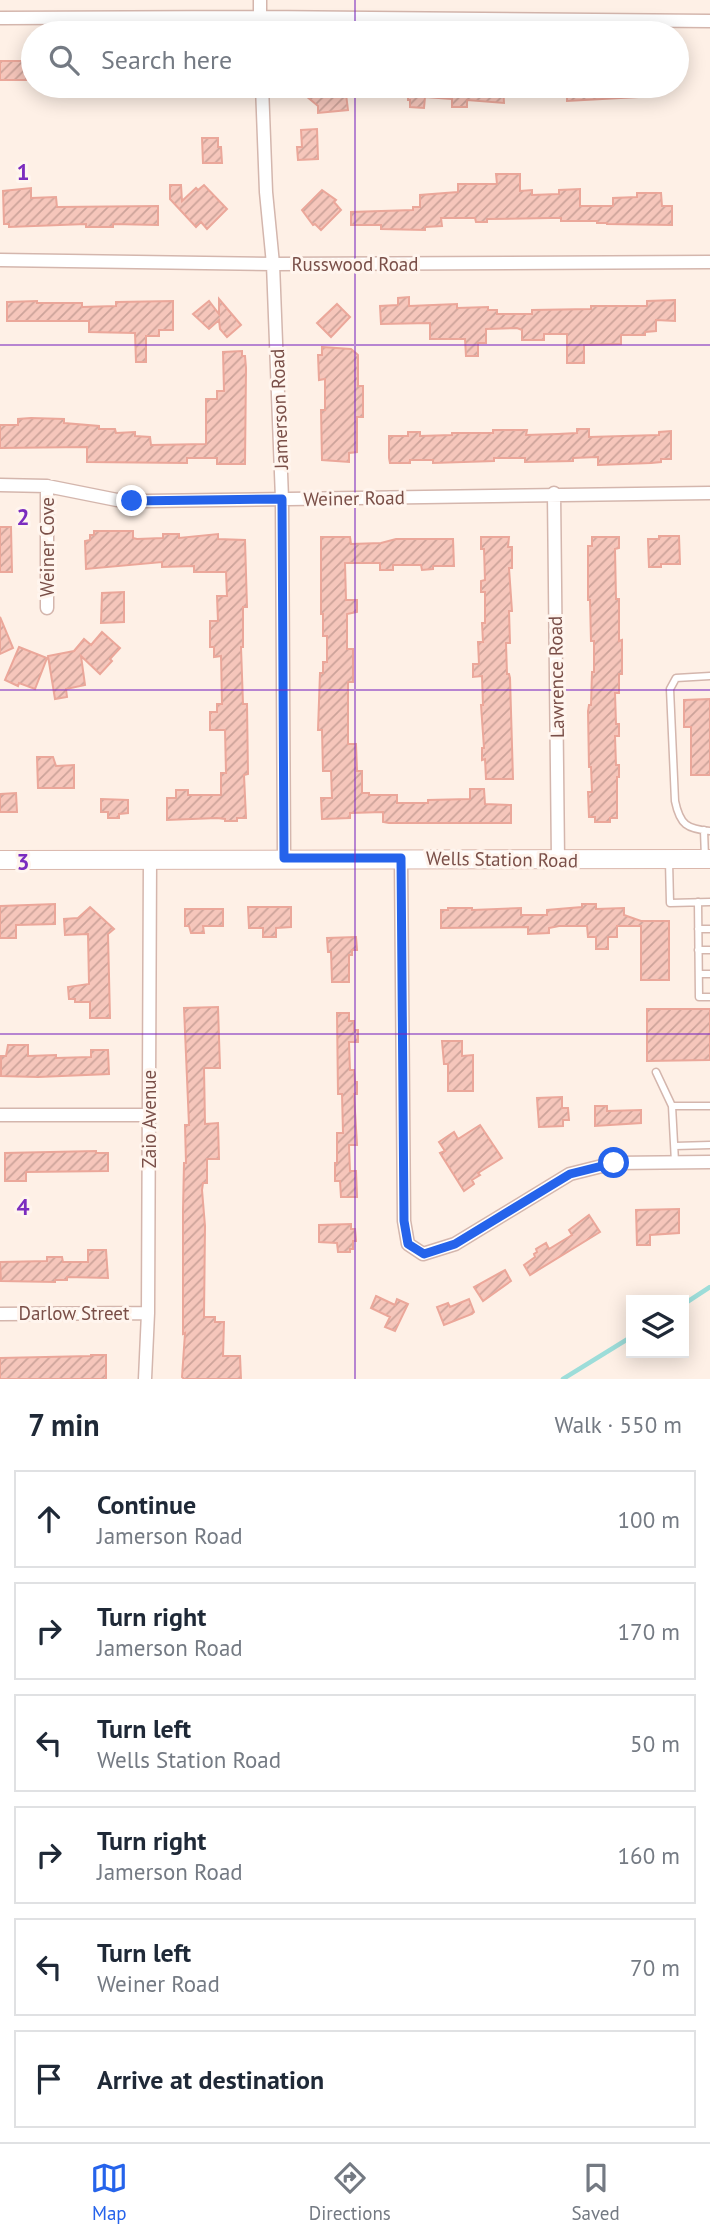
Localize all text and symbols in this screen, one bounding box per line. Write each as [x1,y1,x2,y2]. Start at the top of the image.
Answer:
search box [21,21,689,98]
icon: search [45,41,83,79]
text: Search here [101,43,232,76]
text: 1 [16,157,30,186]
street label: Russwood Road [292,252,419,276]
street label: Jamerson Road [265,348,293,471]
route end [116,485,147,516]
street label: Weiner Road [303,485,405,511]
street label: Weiner Cove [35,497,59,597]
text: 2 [16,502,30,531]
street label: Lawrence Road [543,616,569,738]
street label: Wells Station Road [426,846,578,872]
text: 3 [16,847,30,876]
street label: Zaio Avenue [137,1070,161,1168]
route start [598,1147,629,1178]
text: 4 [16,1192,30,1221]
map controls [626,1295,689,1358]
button: layers [626,1295,689,1358]
street label: Darlow Street [19,1301,130,1325]
text: 7 min [28,1405,100,1444]
text: Walk · 550 m [555,1410,682,1439]
text: Continue [97,1488,196,1521]
icon: ahead [30,1500,68,1538]
text: 100 m [618,1505,680,1534]
text: Jamerson Road [97,1521,243,1550]
text: Turn right [97,1600,206,1633]
icon: right [30,1612,68,1650]
text: 170 m [618,1617,680,1646]
text: Jamerson Road [97,1633,243,1662]
text: Turn left [97,1712,191,1745]
icon: left [30,1724,68,1762]
text: 50 m [630,1729,680,1758]
text: Wells Station Road [97,1745,281,1774]
text: Turn right [97,1824,206,1857]
icon: right [30,1836,68,1874]
text: 160 m [618,1841,680,1870]
text: Jamerson Road [97,1857,243,1886]
text: Turn left [97,1936,191,1969]
icon: left [30,1948,68,1986]
text: 70 m [630,1953,680,1982]
text: Weiner Road [97,1969,220,1998]
icon: arrive [30,2060,68,2098]
text: Arrive at destination [97,2063,324,2096]
tab: Map [90,2159,128,2225]
tab: Directions [309,2159,391,2225]
tab: Saved [571,2159,620,2225]

